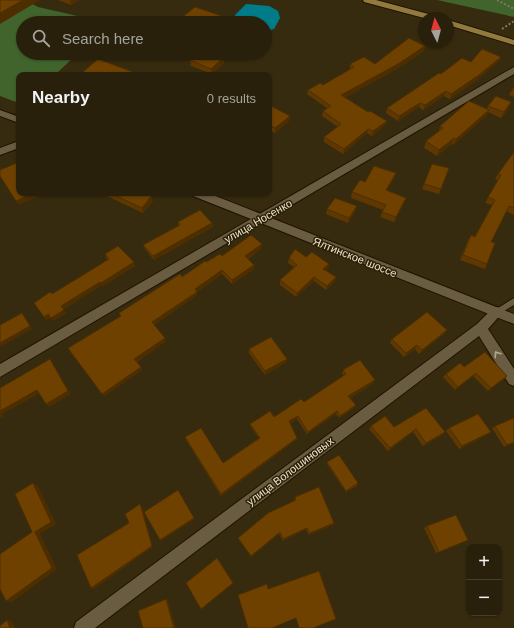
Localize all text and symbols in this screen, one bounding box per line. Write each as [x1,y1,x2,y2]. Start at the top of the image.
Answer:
north arrow [418,12,454,48]
search box [16,16,272,60]
icon: search [30,27,52,49]
text: Search here [62,30,144,47]
text: Nearby [32,88,90,107]
text: 0 results [207,91,256,106]
street label: улица Носенко [222,197,294,245]
street label: Ялтинское шоссе [311,235,399,279]
one-way arrow [495,351,502,358]
street label: улица Волошиновых [244,434,336,508]
map controls [466,544,502,616]
button: + [466,544,502,580]
button: − [466,580,502,616]

